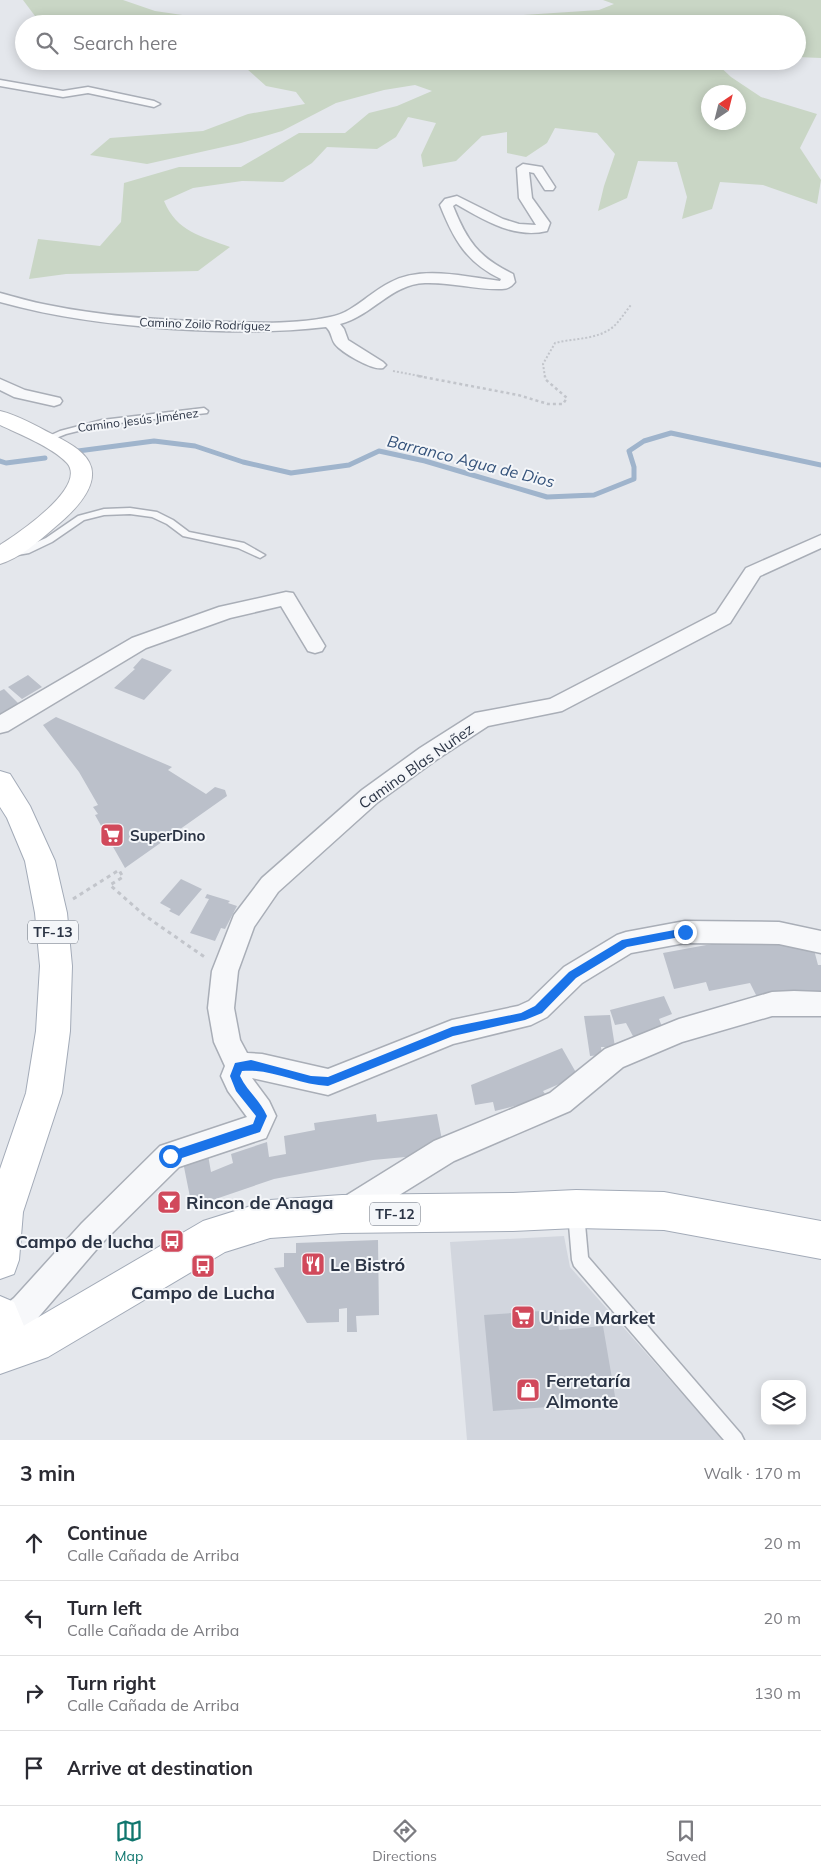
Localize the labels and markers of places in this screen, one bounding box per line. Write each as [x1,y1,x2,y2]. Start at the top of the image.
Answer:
supermarket icon: SuperDino [99,822,125,848]
place label: SuperDino [130,826,205,845]
bar icon: Rincon de Anaga [156,1189,182,1215]
place label: Rincon de Anaga [186,1191,333,1214]
bus stop icon: Campo de lucha [159,1228,185,1254]
place label: Campo de lucha [15,1230,154,1253]
restaurant icon: Le Bistró [300,1251,326,1277]
bus stop icon: Campo de Lucha [190,1253,216,1279]
place label: Le Bistró [330,1253,405,1276]
place label: Campo de Lucha [131,1281,275,1304]
supermarket icon: Unide Market [510,1304,536,1330]
place label: Unide Market [540,1306,655,1329]
place label: Ferretaría Almonte [546,1369,631,1413]
shop icon: Ferretaría Almonte [515,1377,541,1403]

